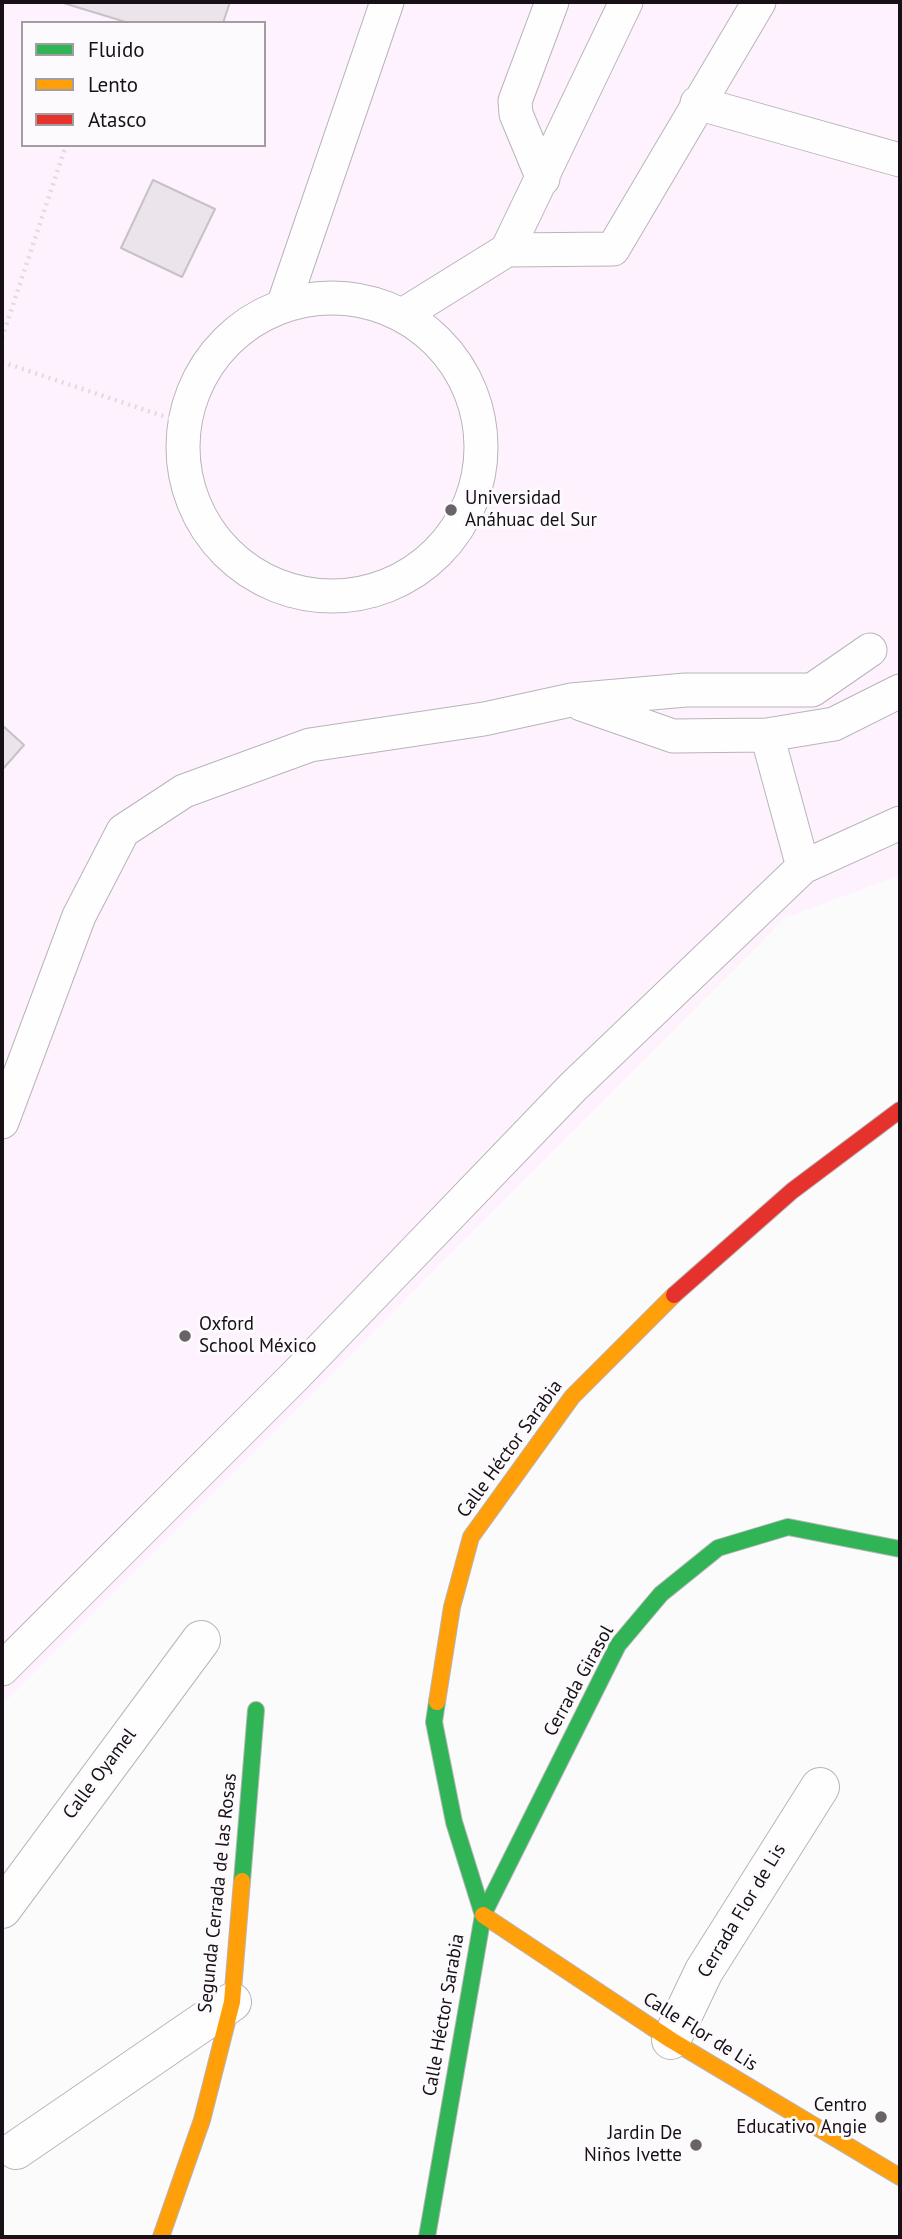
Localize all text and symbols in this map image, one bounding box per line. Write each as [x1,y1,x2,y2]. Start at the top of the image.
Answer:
legend [21,21,266,147]
text: Fluido [88,36,145,63]
text: Lento [88,71,138,98]
text: Atasco [88,106,147,133]
place label: Universidad Anáhuac del Sur [465,488,597,532]
marker: Universidad Anáhuac del Sur [443,502,459,518]
place label: Oxford School México [199,1314,316,1358]
marker: Oxford School México [177,1328,193,1344]
street label: Calle Héctor Sarabia [452,1376,568,1522]
street label: Cerrada Girasol [539,1622,619,1740]
street label: Calle Oyamel [59,1724,141,1824]
street label: Segunda Cerrada de las Rosas [194,1772,242,2014]
street label: Cerrada Flor de Lis [693,1840,791,1982]
street label: Calle Héctor Sarabia [418,1932,470,2098]
street label: Calle Flor de Lis [639,1988,761,2076]
place label: Centro Educativo Angie [736,2095,867,2139]
marker: Centro Educativo Angie [873,2109,889,2125]
place label: Jardin De Niños Ivette [584,2123,682,2167]
marker: Jardin De Niños Ivette [688,2137,704,2153]

